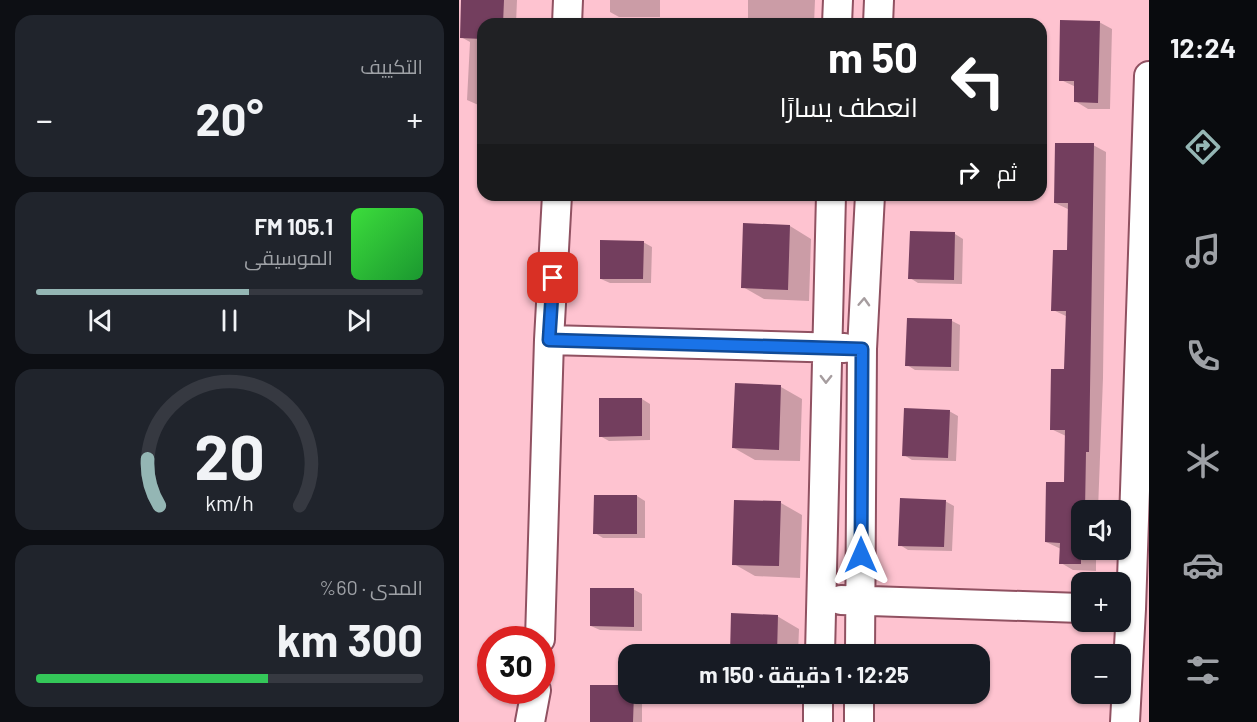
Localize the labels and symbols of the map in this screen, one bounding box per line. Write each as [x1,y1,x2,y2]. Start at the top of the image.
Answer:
pin [527,252,578,303]
one-way arrow [858,297,871,306]
one-way arrow [820,375,832,384]
position arrow [829,523,893,587]
speed limit sign: 30 [477,626,555,704]

